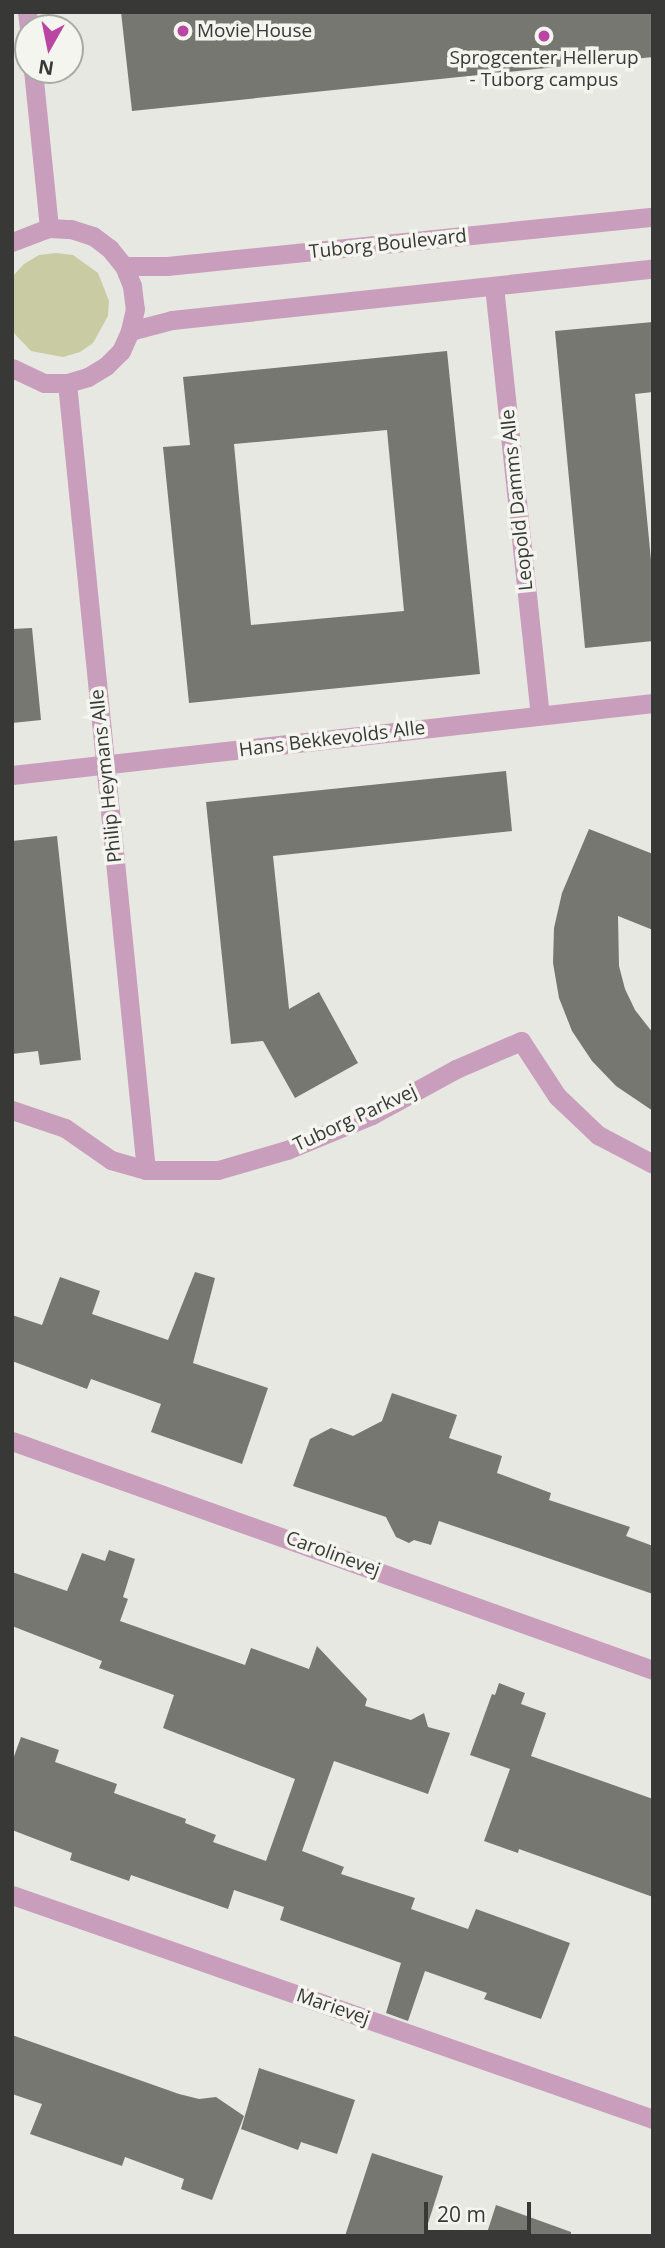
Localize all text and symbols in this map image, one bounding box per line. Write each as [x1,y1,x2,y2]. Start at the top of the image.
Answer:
north arrow [14,14,84,84]
place label: Movie House [197,20,312,42]
marker: Movie House [175,23,191,39]
marker: Sprogcenter Hellerup - Tuborg campus [536,28,552,44]
place label: Sprogcenter Hellerup - Tuborg campus [449,47,639,91]
text: N [36,54,56,82]
street label: Tuborg Boulevard [308,224,468,264]
street label: Leopold Damms Alle [496,408,538,592]
street label: Philip Heymans Alle [86,688,126,864]
street label: Hans Bekkevolds Alle [238,716,426,762]
street label: Tuborg Parkvej [290,1080,420,1156]
street label: Carolinevej [283,1526,383,1582]
street label: Marievej [293,1984,373,2030]
scale bar [427,2188,534,2232]
text: 20 m [437,2200,486,2228]

